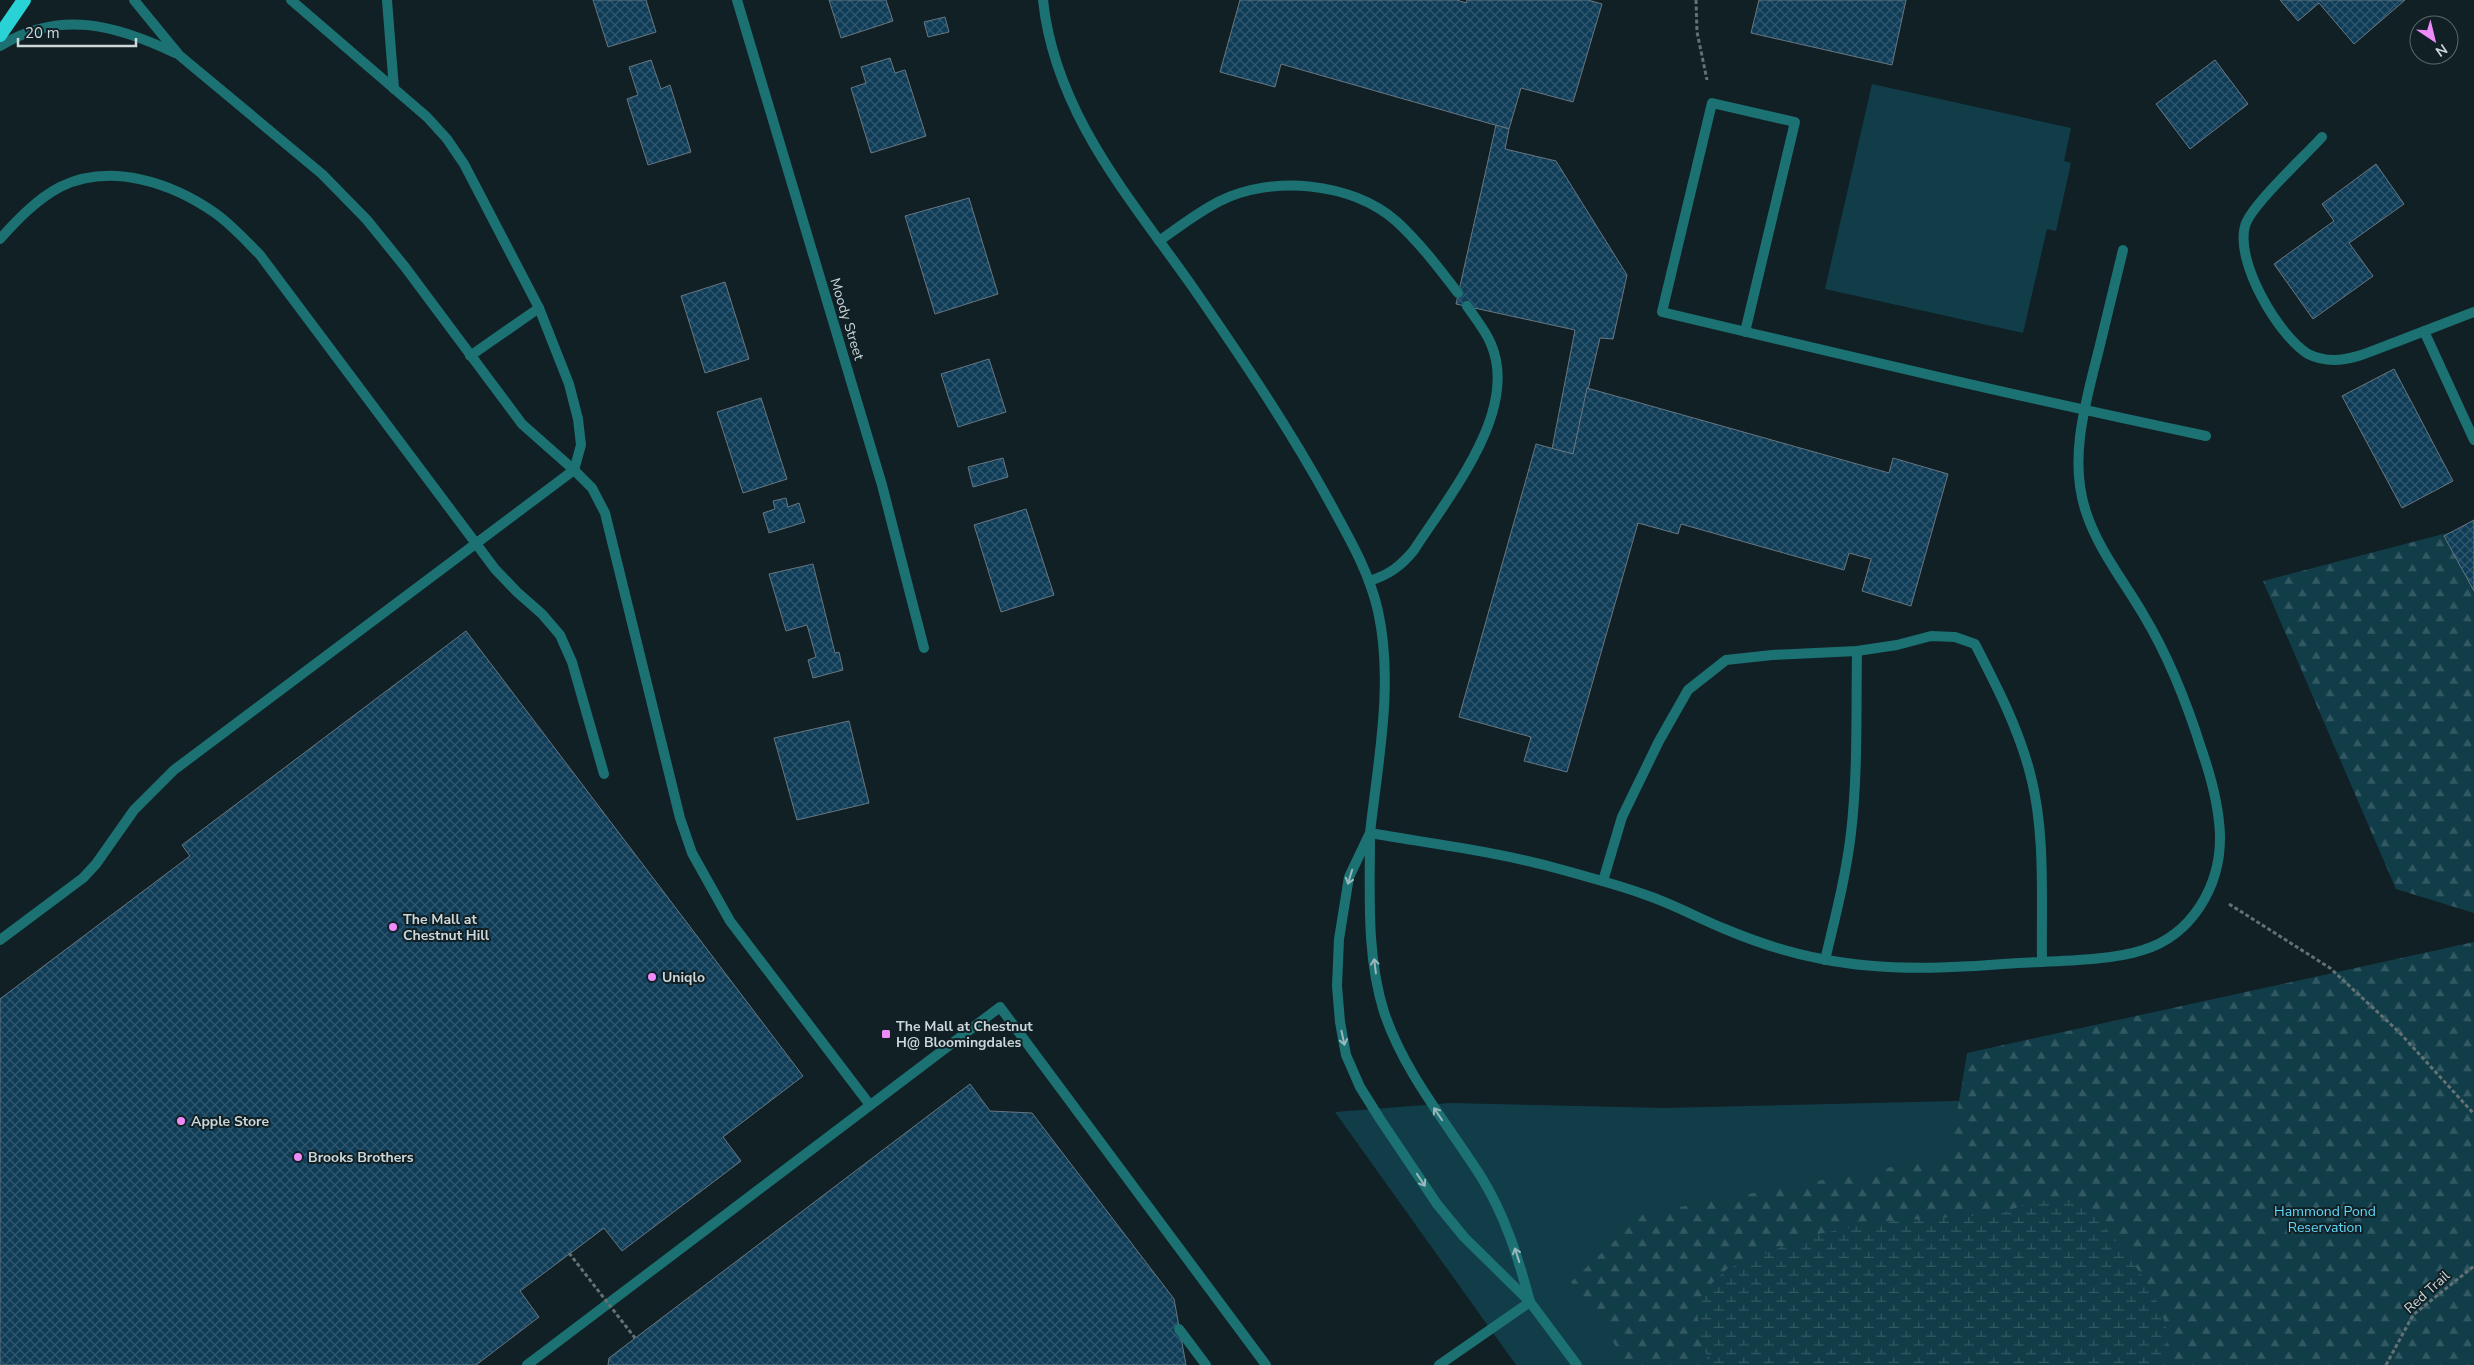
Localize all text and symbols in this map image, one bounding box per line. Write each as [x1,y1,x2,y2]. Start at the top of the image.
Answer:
scale bar [18,15,135,47]
north arrow [2409,15,2459,65]
text: 20 m [25,23,60,43]
text: N [2431,39,2451,61]
street label: Moody Street [826,276,868,362]
one-way arrow [1345,869,1354,885]
place label: The Mall at Chestnut Hill [403,910,490,945]
marker: The Mall at Chestnut Hill [387,921,399,933]
one-way arrow [1369,958,1379,974]
place label: Uniqlo [662,968,705,987]
marker: Uniqlo [646,971,658,983]
place label: The Mall at Chestnut H@ Bloomingdales [896,1017,1033,1052]
marker: The Mall at Chestnut H@ Bloomingdales [880,1028,892,1040]
one-way arrow [1339,1030,1348,1046]
one-way arrow [1433,1107,1443,1121]
place label: Apple Store [191,1112,269,1131]
marker: Apple Store [175,1115,187,1127]
place label: Brooks Brothers [308,1148,414,1167]
marker: Brooks Brothers [292,1151,304,1163]
one-way arrow [1416,1172,1426,1186]
park label: Hammond Pond Reservation [2274,1202,2376,1237]
one-way arrow [1512,1247,1521,1263]
street label: Red Trail [2400,1266,2455,1318]

